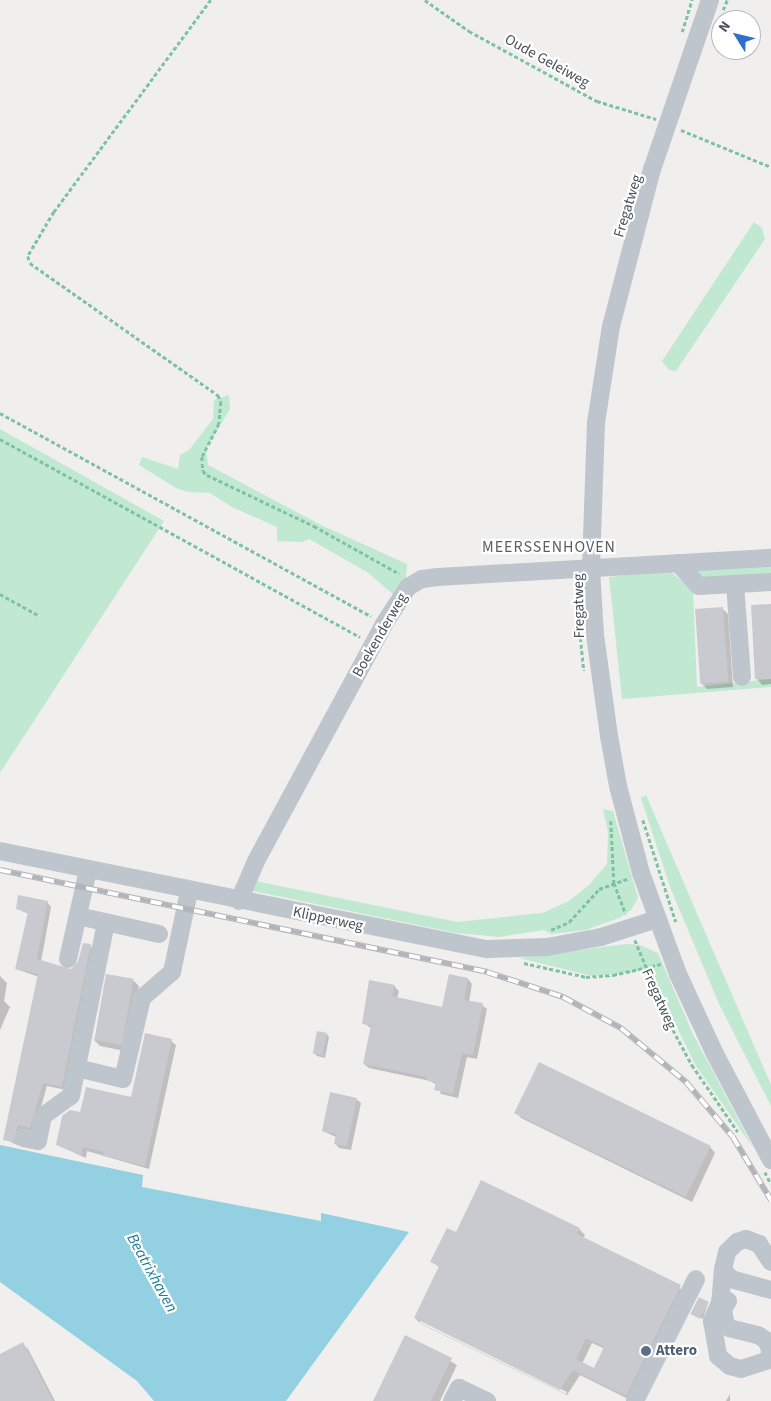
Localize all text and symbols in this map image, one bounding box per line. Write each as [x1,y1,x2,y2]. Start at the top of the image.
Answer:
north arrow [711,10,761,60]
text: N [714,17,736,36]
street label: Oude Geleiweg [501,30,593,92]
street label: Fregatweg [610,172,646,240]
district label: MEERSSENHOVEN [480,537,618,557]
street label: Fregatweg [569,573,589,639]
street label: Boekenderweg [349,590,411,680]
street label: Klipperweg [291,903,365,935]
street label: Fregatweg [638,966,680,1032]
water label: Beatrixhaven [123,1230,181,1316]
place label: Attero [656,1342,697,1360]
marker: Attero [640,1345,652,1357]

